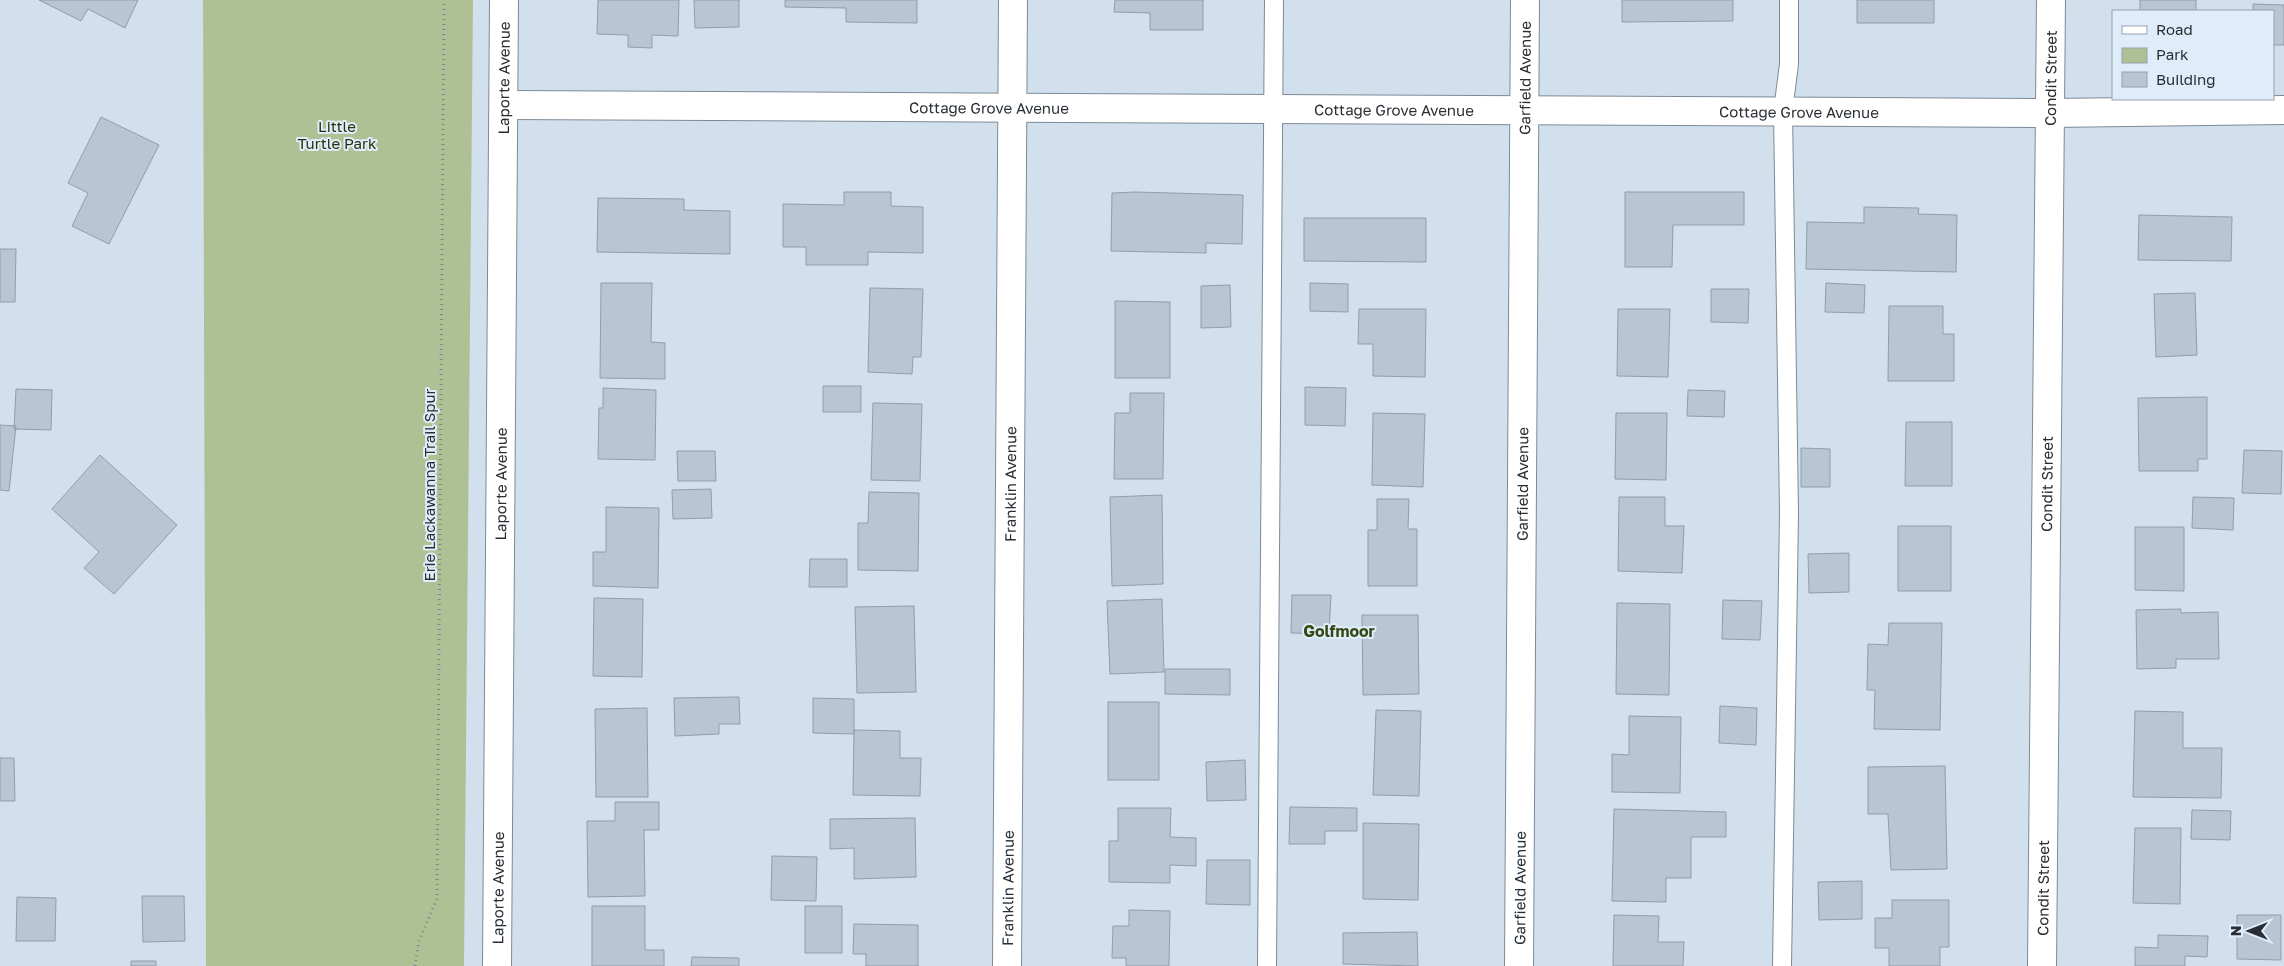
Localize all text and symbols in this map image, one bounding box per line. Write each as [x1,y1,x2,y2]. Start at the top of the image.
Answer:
legend [2112,10,2274,100]
text: Road [2156,20,2193,38]
street label: Laporte Avenue [494,21,513,135]
street label: Garfield Avenue [1515,21,1534,135]
street label: Condit Street [2041,30,2060,126]
text: Park [2156,45,2189,63]
text: Building [2156,70,2216,88]
street label: Cottage Grove Avenue [909,98,1069,117]
street label: Cottage Grove Avenue [1314,100,1474,119]
street label: Cottage Grove Avenue [1719,102,1879,121]
park label: Little Turtle Park [298,117,377,152]
street label: Erie Lackawanna Trail Spur [420,388,438,581]
street label: Franklin Avenue [1001,426,1019,542]
street label: Laporte Avenue [491,427,510,541]
street label: Garfield Avenue [1513,427,1531,541]
street label: Condit Street [2037,436,2056,532]
district label: Golfmoor [1303,621,1375,641]
street label: Franklin Avenue [998,830,1017,946]
street label: Laporte Avenue [488,831,507,945]
street label: Garfield Avenue [1510,831,1529,945]
street label: Condit Street [2033,840,2052,936]
north arrow [2224,906,2274,956]
text: N [2227,926,2244,936]

